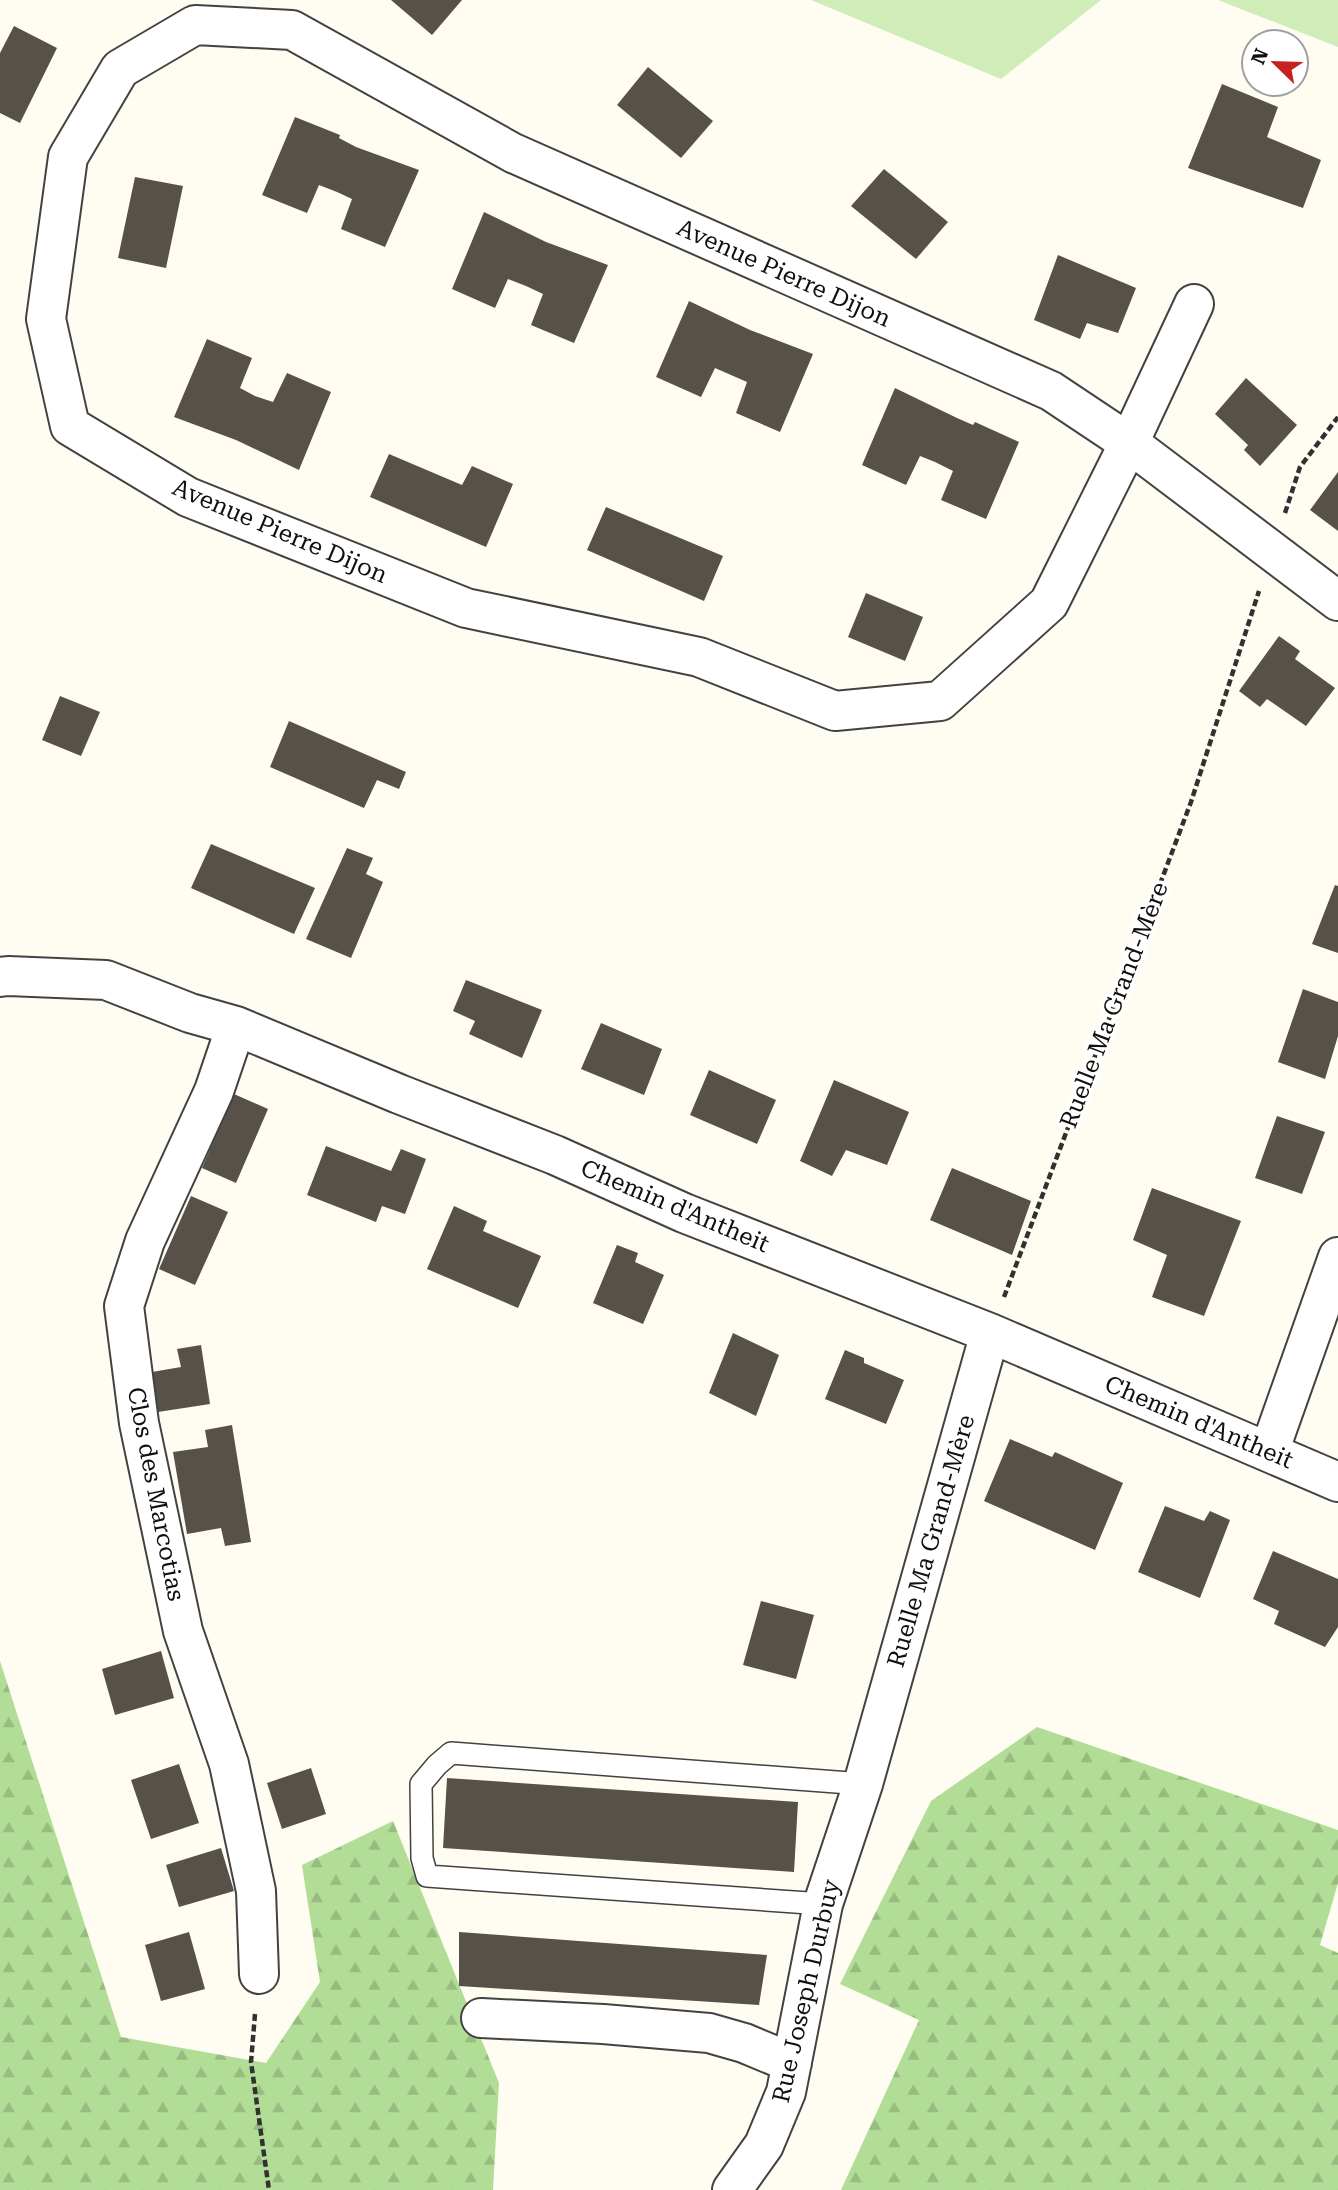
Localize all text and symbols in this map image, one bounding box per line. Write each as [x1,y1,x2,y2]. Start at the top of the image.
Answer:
north arrow [1240,28,1310,98]
text: N [1246,45,1273,68]
street label: Avenue Pierre Dijon [673,213,895,333]
street label: Avenue Pierre Dijon [168,473,392,589]
street label: Ruelle Ma Grand-Mère [1054,878,1174,1132]
street label: Chemin d'Antheit [577,1154,773,1258]
street label: Chemin d'Antheit [1101,1370,1297,1474]
street label: Clos des Marcotias [122,1385,190,1603]
street label: Ruelle Ma Grand-Mère [882,1412,980,1670]
street label: Rue Joseph Durbuy [767,1876,845,2105]

